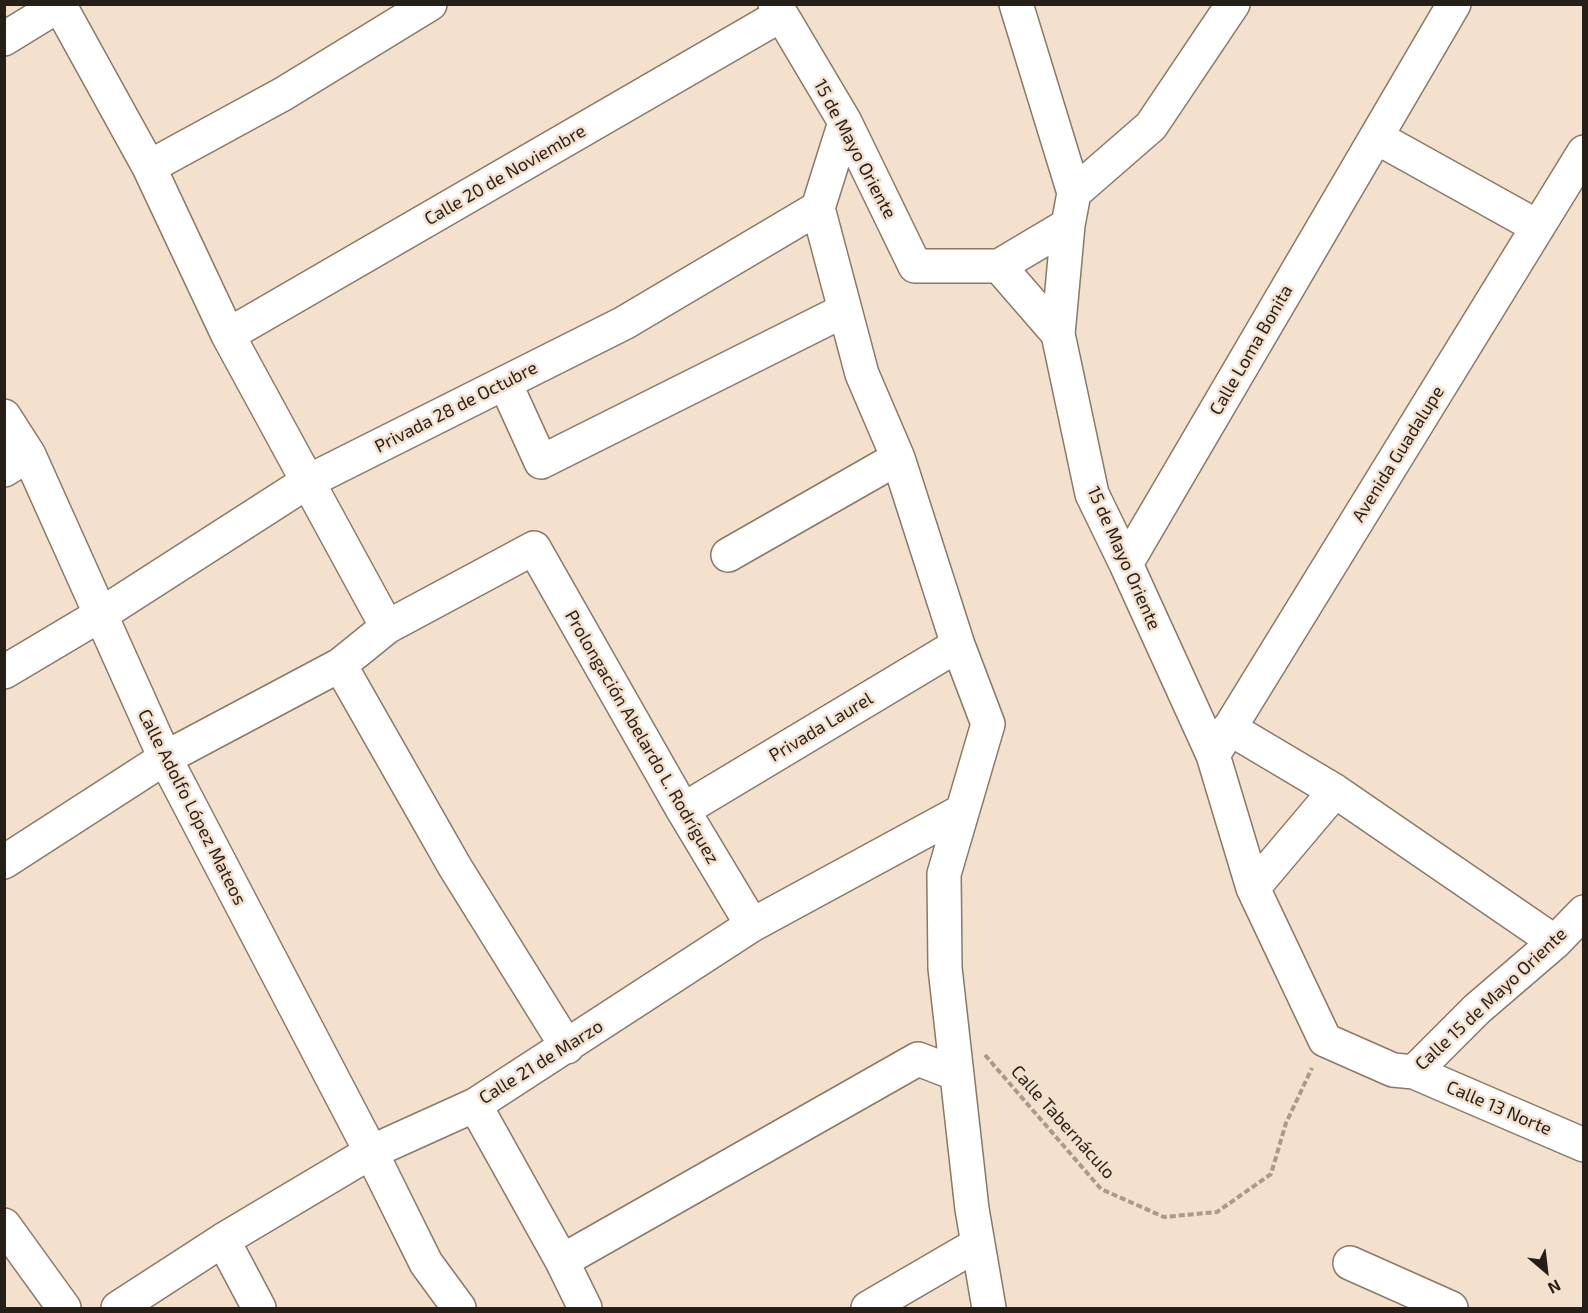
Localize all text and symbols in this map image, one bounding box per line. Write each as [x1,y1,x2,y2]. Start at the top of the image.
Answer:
street label: 15 de Mayo Oriente [809,76,901,222]
street label: Calle 20 de Noviembre [421,120,589,230]
street label: Calle Loma Bonita [1205,281,1297,419]
street label: Privada 28 de Octubre [371,357,541,457]
street label: Avenida Guadalupe [1347,382,1449,526]
street label: 15 de Mayo Oriente [1083,483,1165,633]
street label: Prolongación Abelardo L. Rodríguez [560,606,724,868]
street label: Privada Laurel [765,688,877,766]
street label: Calle Adolfo López Mateos [133,706,251,908]
street label: Calle 15 de Mayo Oriente [1411,923,1571,1075]
street label: Calle 21 de Marzo [475,1015,607,1109]
street label: Calle Tabernáculo [1006,1061,1120,1183]
street label: Calle 13 Norte [1443,1076,1555,1140]
north arrow [1516,1241,1576,1301]
text: N [1545,1276,1564,1298]

